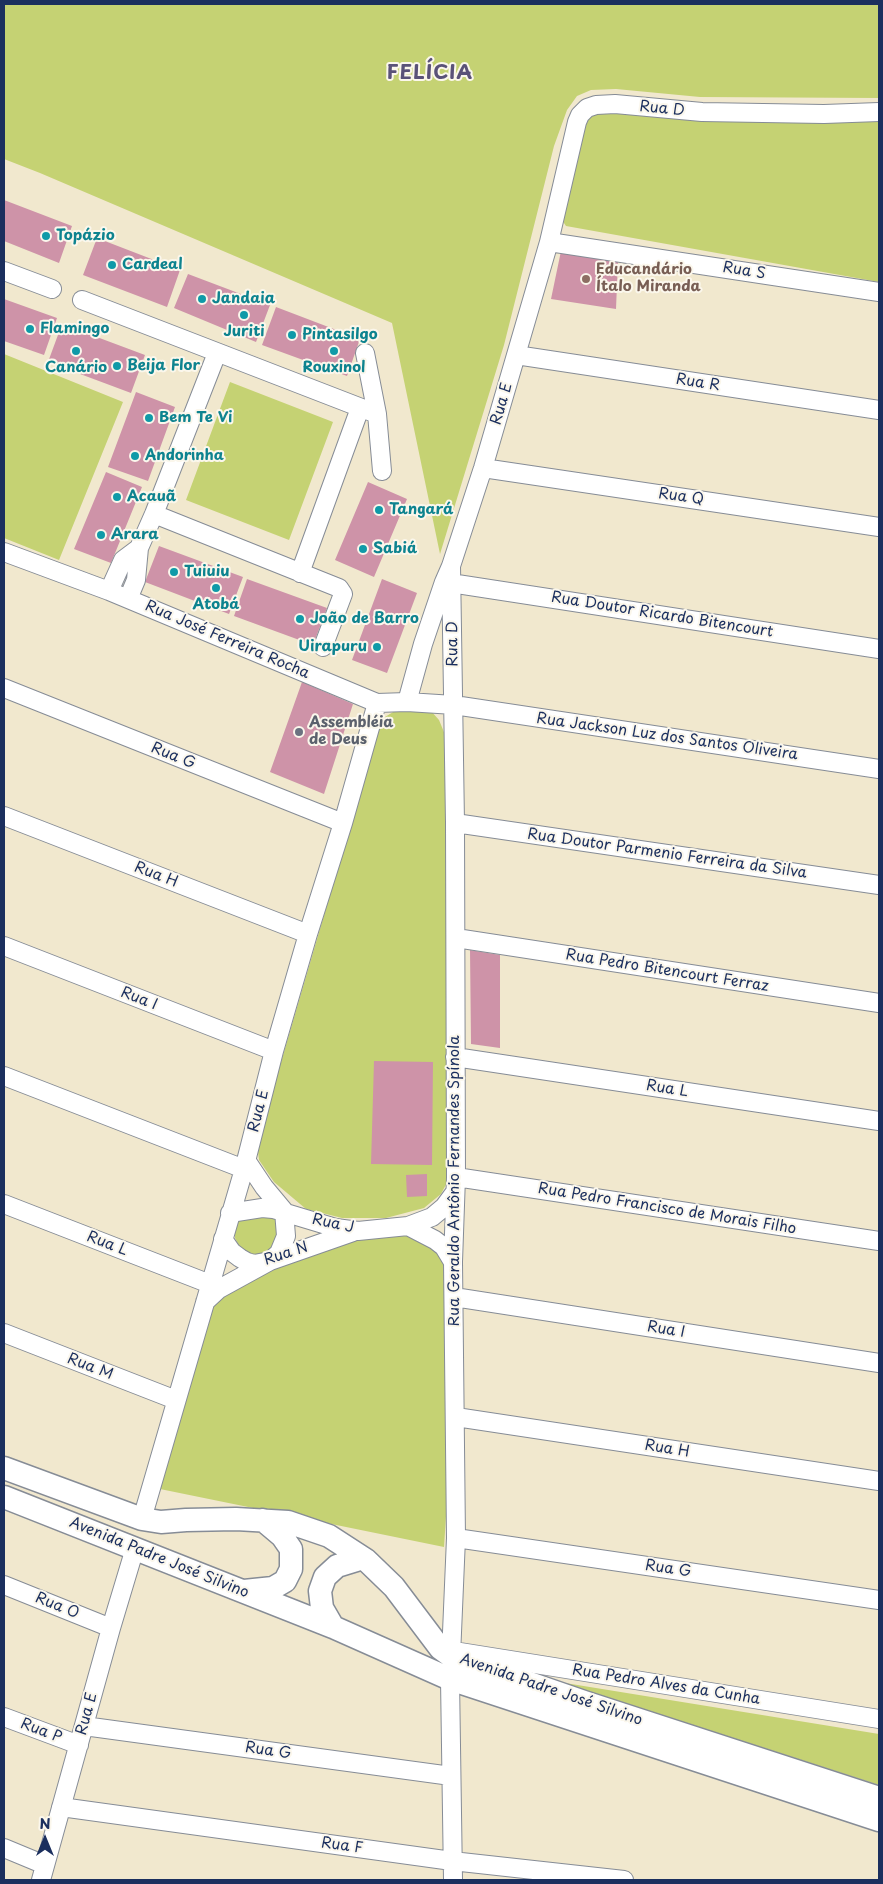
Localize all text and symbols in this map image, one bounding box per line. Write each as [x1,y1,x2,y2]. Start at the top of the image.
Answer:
district label: FELÍCIA [386,61,474,85]
street label: Rua D [639,98,685,120]
place label: Topázio [56,227,115,245]
marker: Topázio [40,230,52,242]
place label: Cardeal [122,256,183,274]
marker: Cardeal [106,259,118,271]
street label: Rua S [721,259,767,283]
place label: Educandário Ítalo Miranda [596,261,701,296]
marker: Educandário Ítalo Miranda [580,273,592,285]
place label: Jandaia [212,290,275,308]
marker: Jandaia [196,293,208,305]
marker: Juriti [238,309,250,321]
place label: Flamingo [40,320,109,338]
marker: Flamingo [24,323,36,335]
place label: Juriti [223,323,265,341]
place label: Pintasilgo [302,326,378,344]
marker: Pintasilgo [286,329,298,341]
marker: Canário [70,345,82,357]
marker: Rouxinol [328,345,340,357]
place label: Beija Flor [127,357,200,375]
place label: Canário [45,359,107,377]
place label: Rouxinol [303,359,365,377]
marker: Beija Flor [111,360,123,372]
street label: Rua R [675,371,721,395]
street label: Rua E [487,381,517,427]
place label: Bem Te Vi [159,409,233,427]
marker: Bem Te Vi [143,412,155,424]
place label: Andorinha [145,447,224,465]
marker: Andorinha [129,450,141,462]
street label: Rua Q [657,485,705,509]
place label: Acauã [127,488,176,506]
marker: Acauã [111,491,123,503]
place label: Tangará [389,501,453,519]
marker: Tangará [373,504,385,516]
place label: Arara [111,526,159,544]
marker: Arara [95,529,107,541]
place label: Sabiá [373,540,417,558]
marker: Sabiá [357,543,369,555]
place label: Tuiuiu [184,563,230,581]
marker: Tuiuiu [168,566,180,578]
marker: Atobá [210,582,222,594]
street label: Rua Doutor Ricardo Bitencourt [550,589,774,641]
place label: Atobá [193,596,239,614]
street label: Rua José Ferreira Rocha [142,597,312,683]
place label: João de Barro [310,610,419,628]
marker: João de Barro [294,613,306,625]
street label: Rua D [444,621,462,667]
place label: Uirapuru [298,638,367,656]
marker: Uirapuru [371,641,383,653]
street label: Rua Jackson Luz dos Santos Oliveira [535,710,799,764]
place label: Assembléia de Deus [309,714,394,749]
marker: Assembléia de Deus [293,726,305,738]
street label: Rua G [148,739,198,773]
street label: Rua Doutor Parmenio Ferreira da Silva [526,825,808,883]
street label: Rua H [132,858,180,892]
street label: Rua Pedro Bitencourt Ferraz [564,946,770,996]
street label: Rua I [118,984,160,1014]
street label: Rua Geraldo Antônio Fernandes Spínola [446,1036,464,1326]
street label: Rua L [645,1077,689,1101]
street label: Rua E [245,1088,273,1134]
street label: Rua Pedro Francisco de Morais Filho [536,1180,798,1238]
street label: Rua J [310,1211,356,1237]
street label: Rua L [84,1228,130,1260]
street label: Rua N [262,1238,310,1270]
street label: Rua I [646,1318,686,1342]
street label: Rua M [64,1350,116,1384]
street label: Rua H [643,1437,691,1461]
street label: Avenida Padre José Silvino [67,1514,251,1602]
street label: Rua G [644,1557,692,1581]
street label: Rua O [32,1589,82,1623]
street label: Avenida Padre José Silvino [457,1650,645,1730]
street label: Rua Pedro Alves da Cunha [571,1661,761,1709]
street label: Rua E [73,1691,101,1737]
street label: Rua P [18,1715,64,1747]
street label: Rua G [244,1739,292,1763]
text: N [39,1813,51,1834]
north arrow [20,1814,70,1864]
street label: Rua F [320,1834,364,1858]

